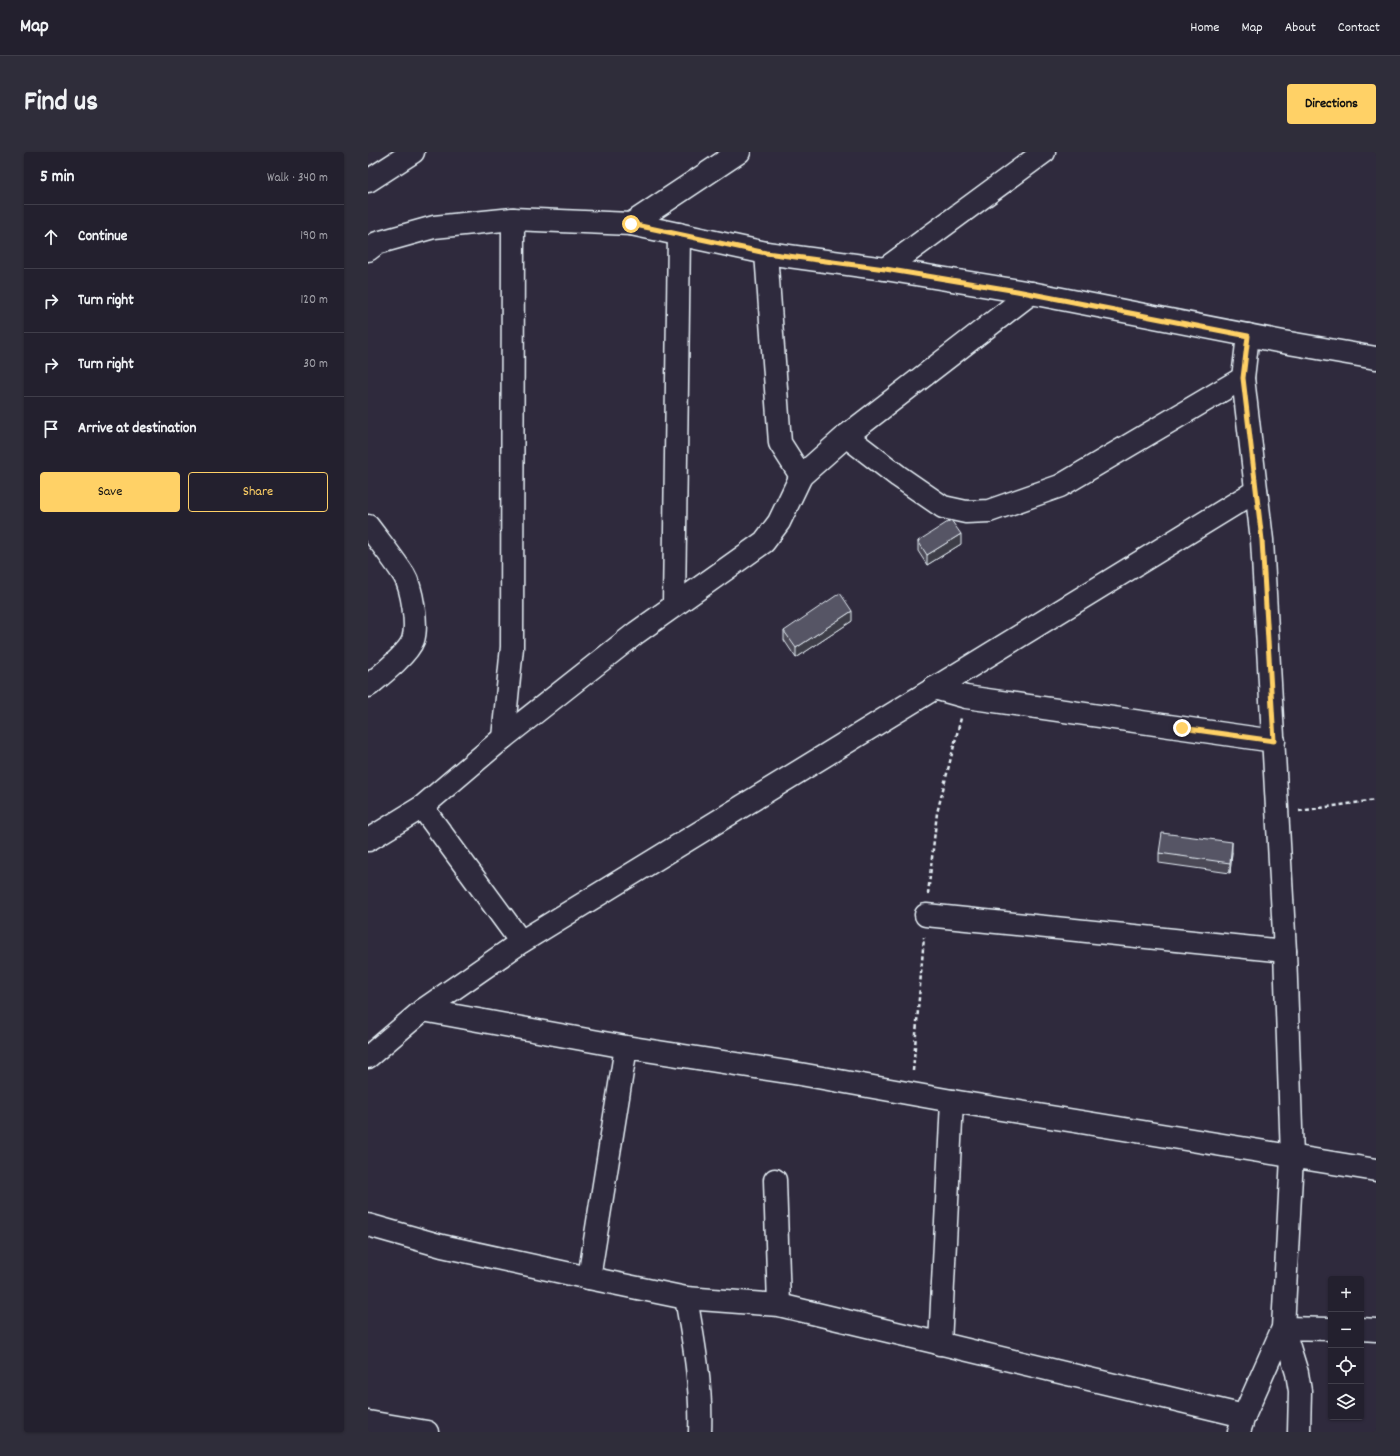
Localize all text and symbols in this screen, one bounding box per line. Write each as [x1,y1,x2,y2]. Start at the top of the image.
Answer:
text: Map [20,14,49,41]
text: Home [1190,18,1219,38]
text: Map [1241,18,1263,38]
text: About [1285,18,1316,38]
text: Contact [1338,18,1380,38]
text: Find us [24,84,98,124]
button: Directions [1287,84,1376,124]
text: 5 min [40,166,74,190]
text: Walk · 340 m [267,169,328,188]
route start [622,215,640,233]
icon: ahead [40,226,62,248]
text: Continue [78,226,127,248]
text: 190 m [300,227,328,246]
icon: right [40,290,62,312]
text: Turn right [78,290,134,312]
text: 120 m [300,291,328,310]
icon: right [40,354,62,376]
text: Turn right [78,354,134,376]
text: 30 m [303,355,328,374]
icon: arrive [40,418,62,440]
text: Arrive at destination [78,418,196,440]
button: Save [40,472,180,512]
button: Share [188,472,328,512]
route end [1173,719,1191,737]
map controls [1328,1276,1364,1420]
button: + [1328,1276,1364,1312]
button: − [1328,1312,1364,1348]
button: locate [1328,1348,1364,1384]
button: layers [1328,1384,1364,1420]

